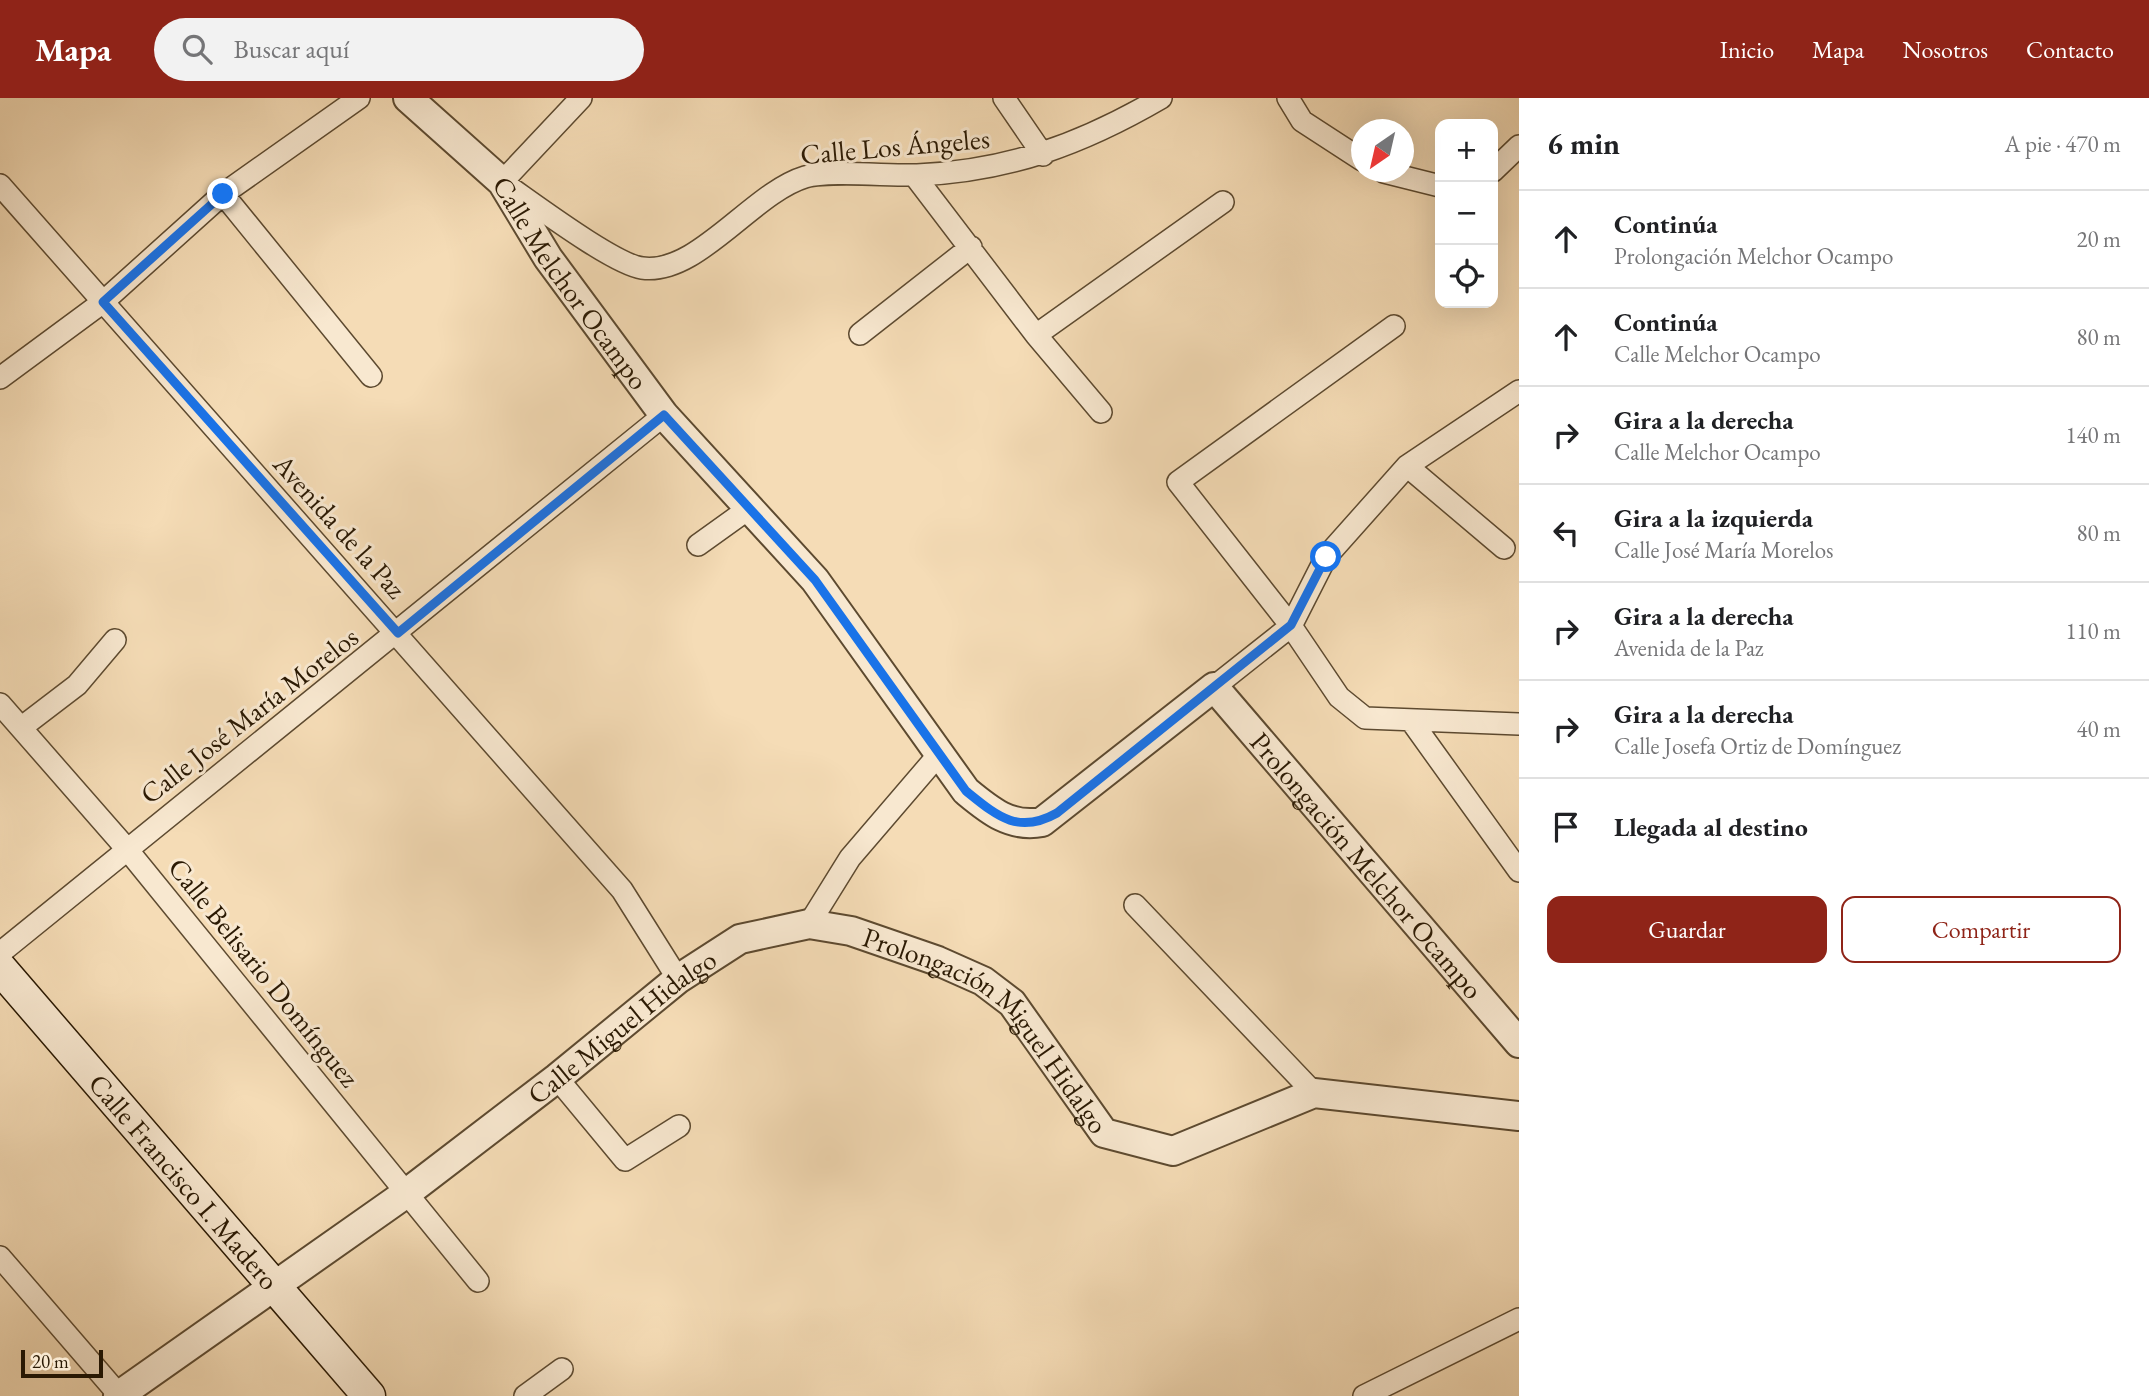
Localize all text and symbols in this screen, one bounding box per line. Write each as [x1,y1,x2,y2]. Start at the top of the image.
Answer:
search box [154,18,644,81]
text: Mapa [35,28,112,71]
icon: search [178,30,216,68]
text: Buscar aquí [234,32,349,66]
text: Inicio [1720,34,1774,65]
text: Mapa [1812,34,1864,65]
text: Nosotros [1902,34,1988,65]
text: Contacto [2026,34,2114,65]
north arrow [1351,119,1414,182]
map controls [1435,119,1498,308]
button: + [1435,119,1498,182]
street label: Calle Los Ángeles [799,120,991,172]
text: 6 min [1547,124,1620,163]
text: A pie · 470 m [2005,129,2121,159]
street label: Calle Melchor Ocampo [485,169,657,397]
route end [207,178,238,209]
button: − [1435,182,1498,245]
text: Continúa [1614,207,1718,241]
icon: ahead [1547,220,1585,258]
text: 20 m [2076,224,2121,254]
text: Prolongación Melchor Ocampo [1614,241,1893,271]
button: locate [1435,245,1498,308]
text: Continúa [1614,305,1718,339]
icon: ahead [1547,318,1585,356]
text: 80 m [2076,322,2121,352]
text: Calle Melchor Ocampo [1614,339,1821,369]
text: Gira a la derecha [1614,403,1794,437]
icon: right [1547,416,1585,454]
text: 140 m [2065,420,2121,450]
text: Calle Melchor Ocampo [1614,437,1821,467]
street label: Avenida de la Paz [265,446,415,606]
text: Gira a la izquierda [1614,501,1813,535]
icon: left [1547,514,1585,552]
text: 80 m [2076,518,2121,548]
text: Calle José María Morelos [1614,535,1834,565]
route start [1310,541,1341,572]
text: Gira a la derecha [1614,599,1794,633]
icon: right [1547,612,1585,650]
text: 110 m [2065,616,2121,646]
street label: Calle José María Morelos [133,619,365,811]
text: Avenida de la Paz [1614,633,1763,663]
text: Gira a la derecha [1614,697,1794,731]
icon: right [1547,710,1585,748]
text: 40 m [2076,714,2121,744]
street label: Prolongación Melchor Ocampo [1242,724,1491,1006]
text: Calle Josefa Ortiz de Domínguez [1614,731,1901,761]
icon: arrive [1547,808,1585,846]
text: Llegada al destino [1614,810,1808,844]
street label: Calle Belisario Domínguez [160,850,368,1094]
button: Guardar [1547,896,1827,963]
button: Compartir [1841,896,2121,963]
street label: Prolongación Miguel Hidalgo [858,918,1117,1140]
street label: Calle Miguel Hidalgo [520,941,723,1112]
street label: Calle Francisco I. Madero [81,1066,287,1297]
scale bar [21,1347,103,1379]
text: 20 m [32,1349,69,1374]

